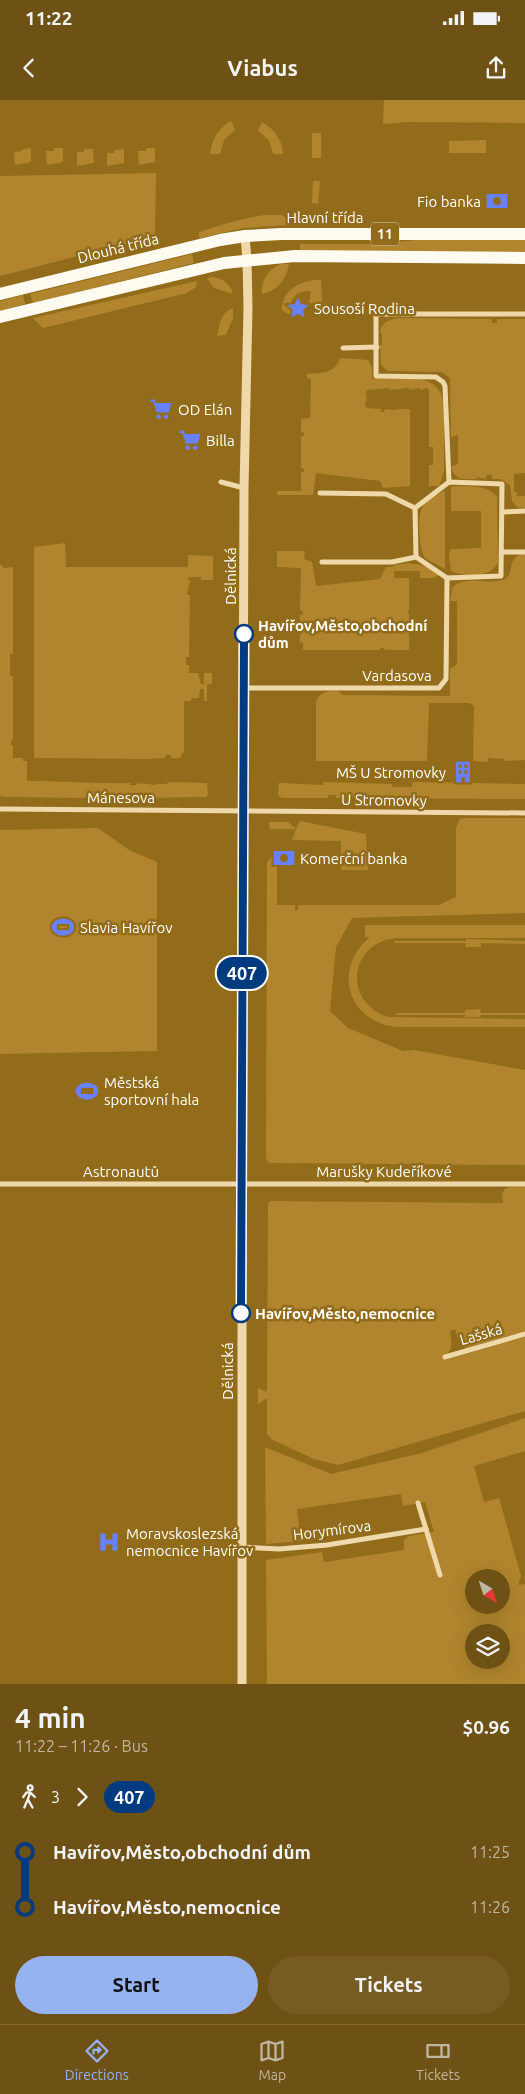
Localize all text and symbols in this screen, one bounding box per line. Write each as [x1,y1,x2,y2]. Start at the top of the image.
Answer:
text: 11:22 [25,7,73,29]
icon: back [15,54,43,82]
icon: share [482,54,510,82]
text: Viabus [227,55,298,80]
bank icon: Fio banka [484,188,510,214]
place label: Fio banka [417,193,481,210]
street label: Hlavní třída [287,209,363,226]
road number: 11 [371,222,399,246]
street label: Dlouhá třída [76,230,160,266]
place icon: Sousoší Rodina [285,295,311,321]
place label: Sousoší Rodina [314,300,415,317]
supermarket icon: OD Elán [148,396,174,422]
place label: OD Elán [178,401,232,418]
supermarket icon: Billa [177,427,203,453]
place label: Billa [206,432,235,449]
street label: Dělnická [222,547,239,605]
place label: Havířov,Město,obchodní dům [258,617,427,651]
marker: Havířov,Město,obchodní dům [234,624,254,644]
street label: Vardasova [362,667,432,684]
building icon: MŠ U Stromovky [450,759,476,785]
place label: MŠ U Stromovky [336,764,446,781]
street label: Mánesova [87,789,155,806]
street label: U Stromovky [341,791,427,809]
bank icon: Komerční banka [271,845,297,871]
place label: Komerční banka [300,850,408,867]
sports icon: Slavia Havířov [50,914,76,940]
place label: Slavia Havířov [80,919,173,936]
line badge: 407 [213,957,271,989]
text: 407 [227,963,257,983]
place label: Městská sportovní hala [104,1074,199,1108]
sports icon: Městská sportovní hala [74,1078,100,1104]
street label: Astronautů [83,1163,159,1180]
street label: Marušky Kudeříkové [316,1163,452,1180]
marker: Havířov,Město,nemocnice [231,1303,251,1323]
place label: Havířov,Město,nemocnice [255,1305,435,1322]
street label: Lašská [458,1320,504,1348]
street label: Dělnická [219,1342,236,1400]
street label: Horymírova [292,1517,372,1543]
place label: Moravskoslezská nemocnice Havířov [126,1525,254,1559]
hospital icon: Moravskoslezská nemocnice Havířov [96,1529,122,1555]
north arrow [465,1569,510,1614]
map controls [465,1569,510,1669]
button: layers [465,1624,510,1669]
text: 4 min [15,1702,86,1733]
text: $0.96 [462,1716,510,1738]
text: 11:22 – 11:26 · Bus [15,1737,148,1755]
icon: walk [15,1783,43,1811]
icon: forward [68,1783,96,1811]
text: 407 [114,1787,145,1807]
text: 3 [51,1788,60,1806]
text: Havířov,Město,obchodní dům [53,1841,311,1863]
text: 11:25 [470,1843,510,1861]
text: Havířov,Město,nemocnice [53,1896,281,1918]
text: 11:26 [470,1898,510,1916]
button: Start [15,1956,258,2014]
button: Tickets [268,1956,510,2014]
tab: Directions [65,2037,129,2083]
tab: Map [258,2037,286,2083]
tab: Tickets [416,2037,460,2083]

